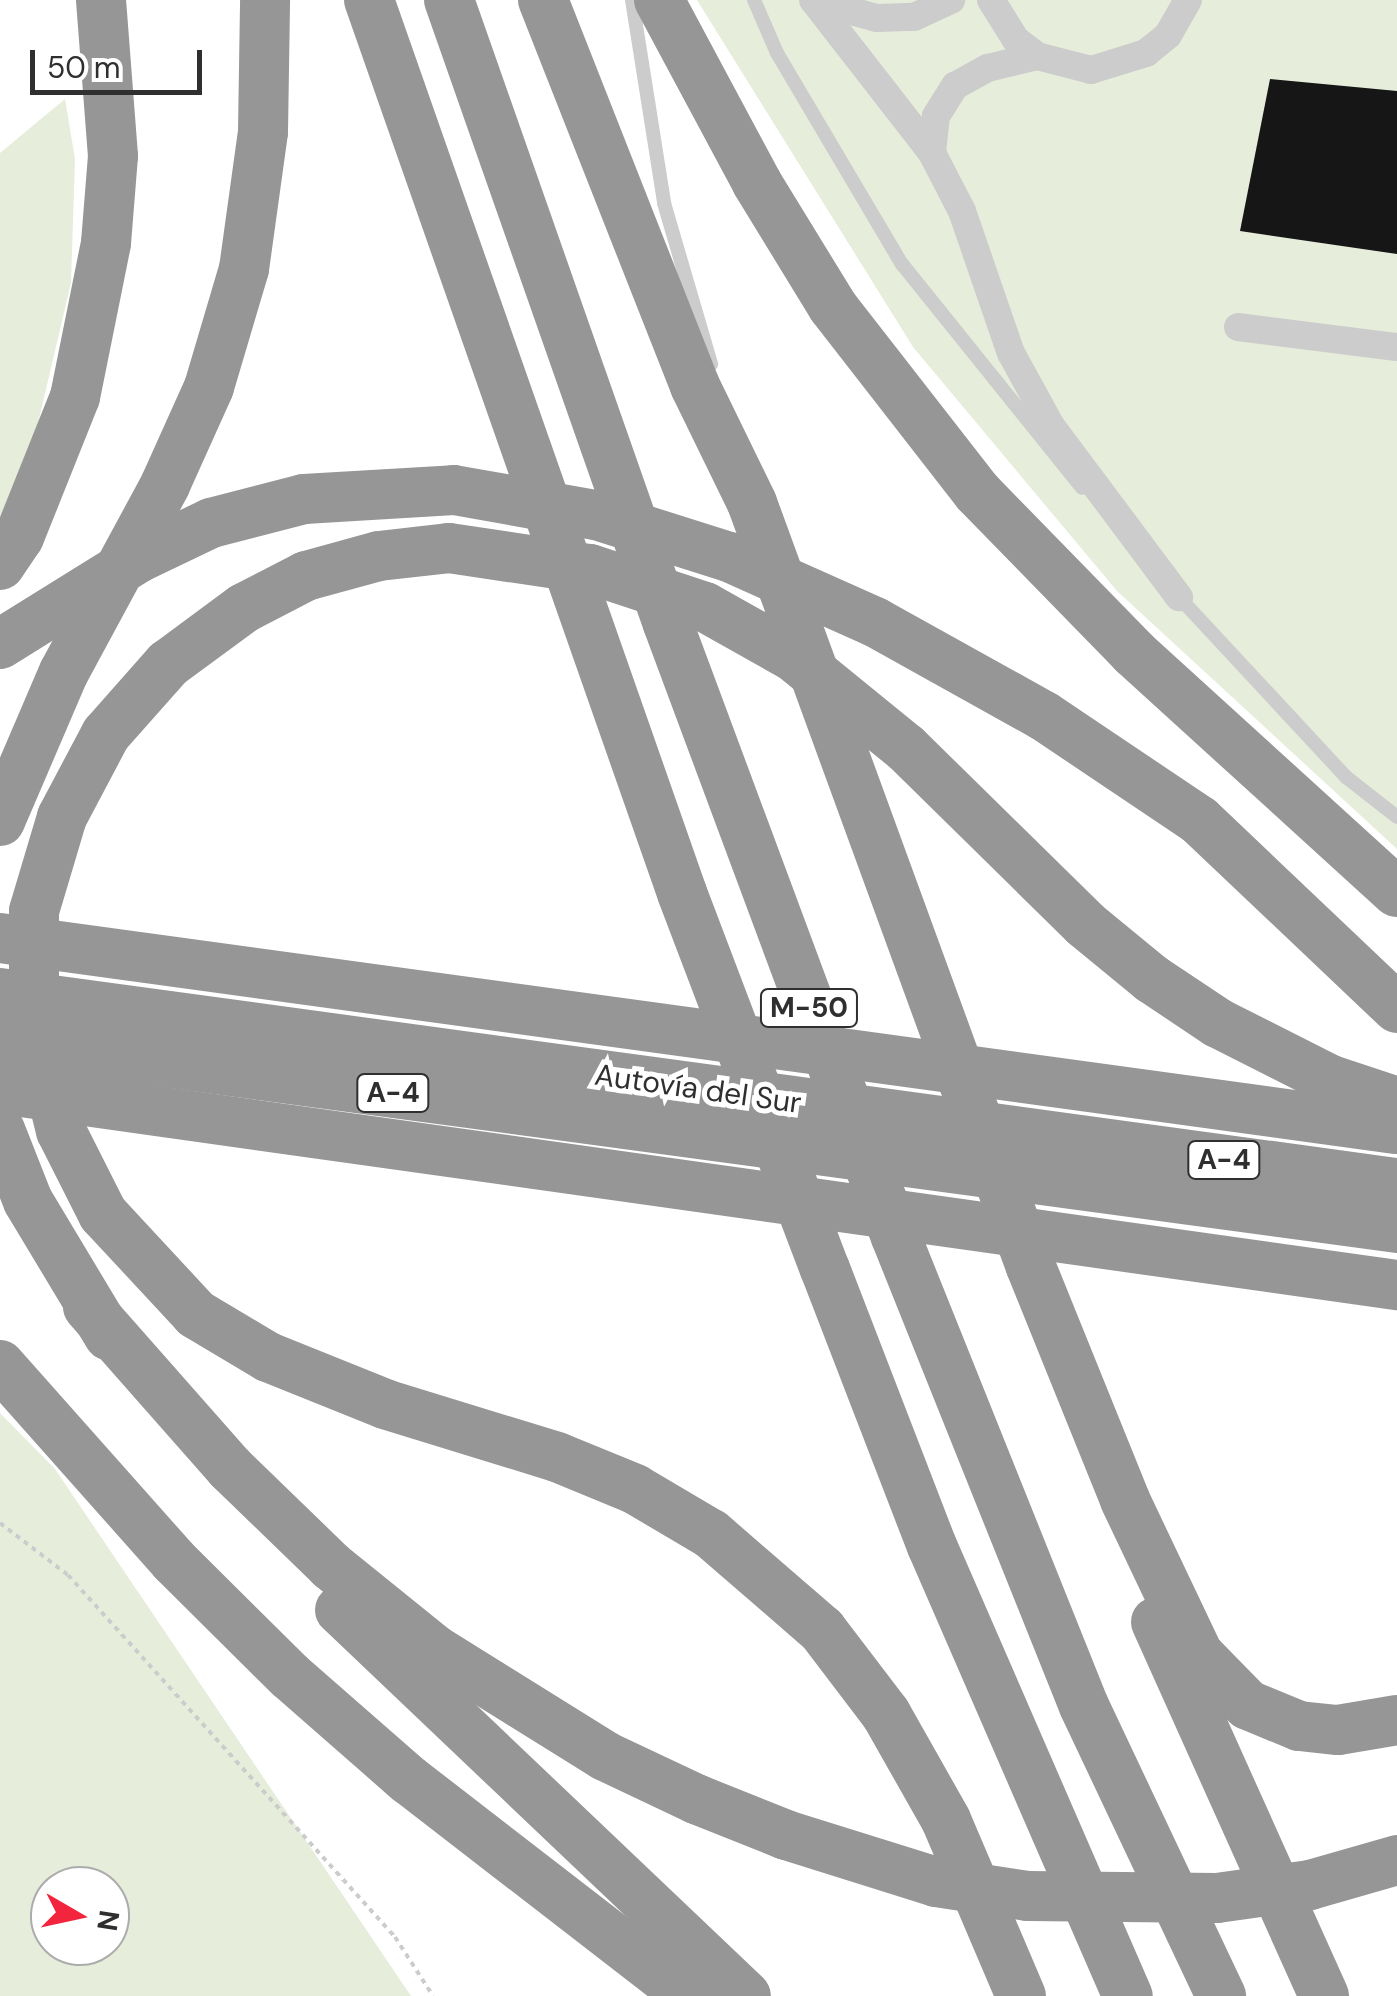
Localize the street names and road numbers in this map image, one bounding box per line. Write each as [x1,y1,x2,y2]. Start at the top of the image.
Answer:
road number: M-50 [759,985,859,1031]
street label: Autovía del Sur [592,1057,804,1121]
road number: A-4 [356,1070,430,1116]
road number: A-4 [1186,1137,1262,1183]

